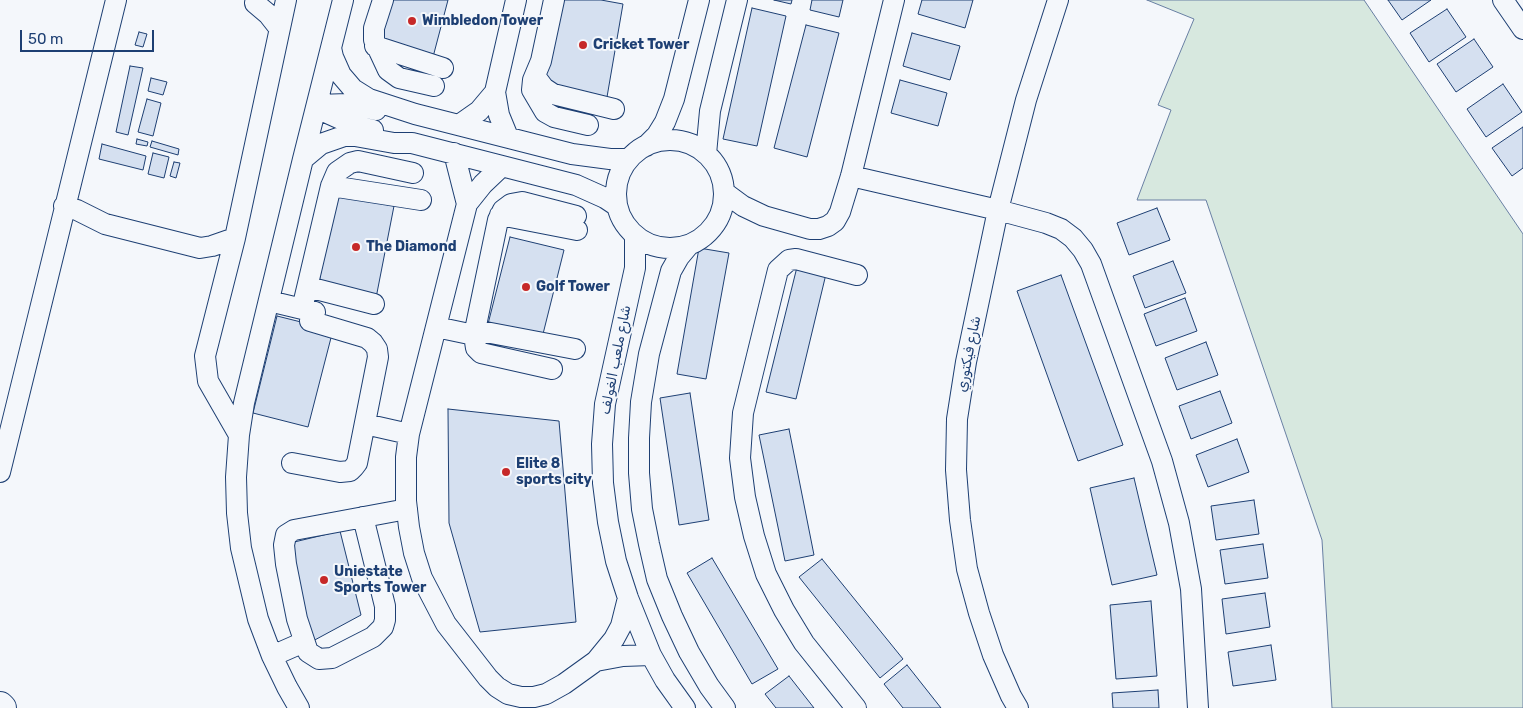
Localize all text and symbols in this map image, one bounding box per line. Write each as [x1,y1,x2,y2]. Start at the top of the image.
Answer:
place label: Wimbledon Tower [422,13,543,29]
marker: Wimbledon Tower [406,15,418,27]
scale bar [22,20,156,52]
text: 50 m [28,30,63,48]
place label: Cricket Tower [593,37,689,53]
marker: Cricket Tower [577,39,589,51]
place label: The Diamond [366,239,456,255]
marker: The Diamond [350,241,362,253]
place label: Golf Tower [536,279,610,295]
marker: Golf Tower [520,281,532,293]
street label: شارع ملعب الغولف [597,304,635,416]
street label: شارع فيكتوري [953,314,985,394]
place label: Elite 8 sports city [516,456,592,488]
marker: Elite 8 sports city [500,466,512,478]
place label: Uniestate Sports Tower [334,564,426,596]
marker: Uniestate Sports Tower [318,574,330,586]

